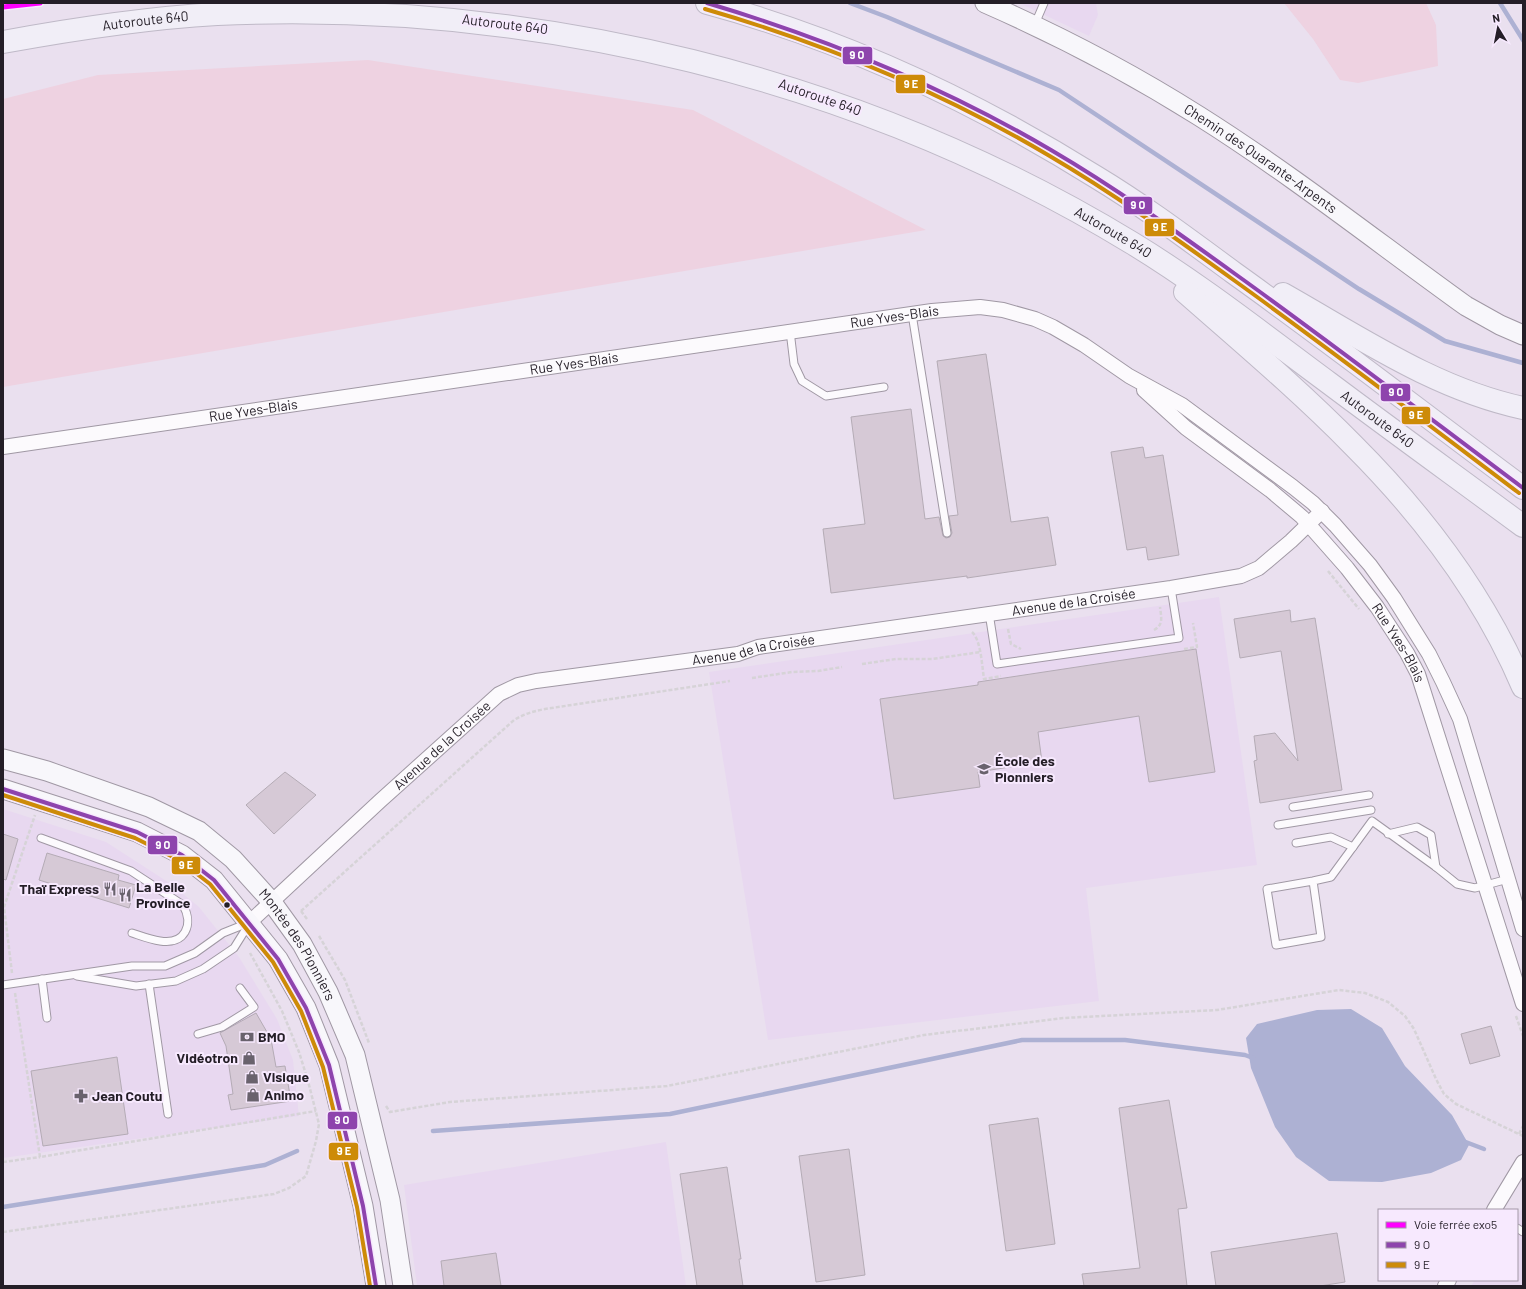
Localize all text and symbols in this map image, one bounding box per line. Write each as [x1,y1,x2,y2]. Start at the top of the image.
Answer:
street label: Autoroute 640 [101,7,189,34]
north arrow [1478,8,1518,48]
street label: Autoroute 640 [461,10,549,37]
text: N [1491,11,1501,25]
line badge: 9 O [842,46,873,65]
text: 9 O [850,48,865,61]
street label: Autoroute 640 [776,74,864,119]
line badge: 9 E [895,74,926,94]
text: 9 E [904,77,919,90]
street label: Chemin des Quarante-Arpents [1181,100,1341,217]
line badge: 9 O [1123,196,1153,215]
text: 9 O [1131,198,1146,211]
street label: Autoroute 640 [1072,202,1155,261]
line badge: 9 E [1144,218,1175,237]
text: 9 E [1153,220,1168,233]
street label: Rue Yves-Blais [849,301,940,331]
street label: Rue Yves-Blais [528,348,620,378]
line badge: 9 O [1380,383,1411,402]
text: 9 O [1389,385,1404,398]
street label: Autoroute 640 [1338,386,1418,451]
street label: Rue Yves-Blais [208,395,299,425]
line badge: 9 E [1401,406,1431,425]
text: 9 E [1409,408,1424,421]
street label: Avenue de la Croisée [1011,584,1137,619]
street label: Rue Yves-Blais [1369,600,1429,684]
street label: Avenue de la Croisée [691,630,816,668]
street label: Avenue de la Croisée [390,697,494,793]
place label: École des Pionniers [995,752,1055,785]
school or university icon: École des Pionniers [976,761,992,777]
line badge: 9 O [147,835,178,855]
text: 9 O [156,838,171,851]
line badge: 9 E [171,856,201,875]
text: 9 E [179,858,194,871]
place label: La Belle Province [136,878,191,911]
place label: Thaï Express [19,880,99,897]
restaurant icon: Thaï Express [102,881,118,897]
street label: Montée des Pionniers [256,885,340,1003]
restaurant icon: La Belle Province [117,887,133,903]
unlabelled marker [222,900,232,910]
place label: BMO [258,1028,286,1045]
bank icon: BMO [239,1029,255,1045]
place label: Vidéotron [177,1049,238,1066]
shop icon: Vidéotron [241,1050,257,1066]
place label: Visique [263,1068,309,1085]
shop icon: Visique [244,1069,260,1085]
place label: Animo [264,1086,304,1103]
place label: Jean Coutu [92,1087,162,1104]
shop icon: Animo [245,1087,261,1103]
pharmacy icon: Jean Coutu [73,1088,89,1104]
line badge: 9 O [327,1111,358,1130]
text: 9 O [335,1113,350,1126]
line badge: 9 E [328,1142,359,1161]
text: 9 E [337,1144,352,1157]
legend [1378,1209,1518,1281]
text: Voie ferrée exo5 [1414,1217,1497,1231]
text: 9 O [1414,1237,1430,1251]
text: 9 E [1414,1257,1430,1271]

